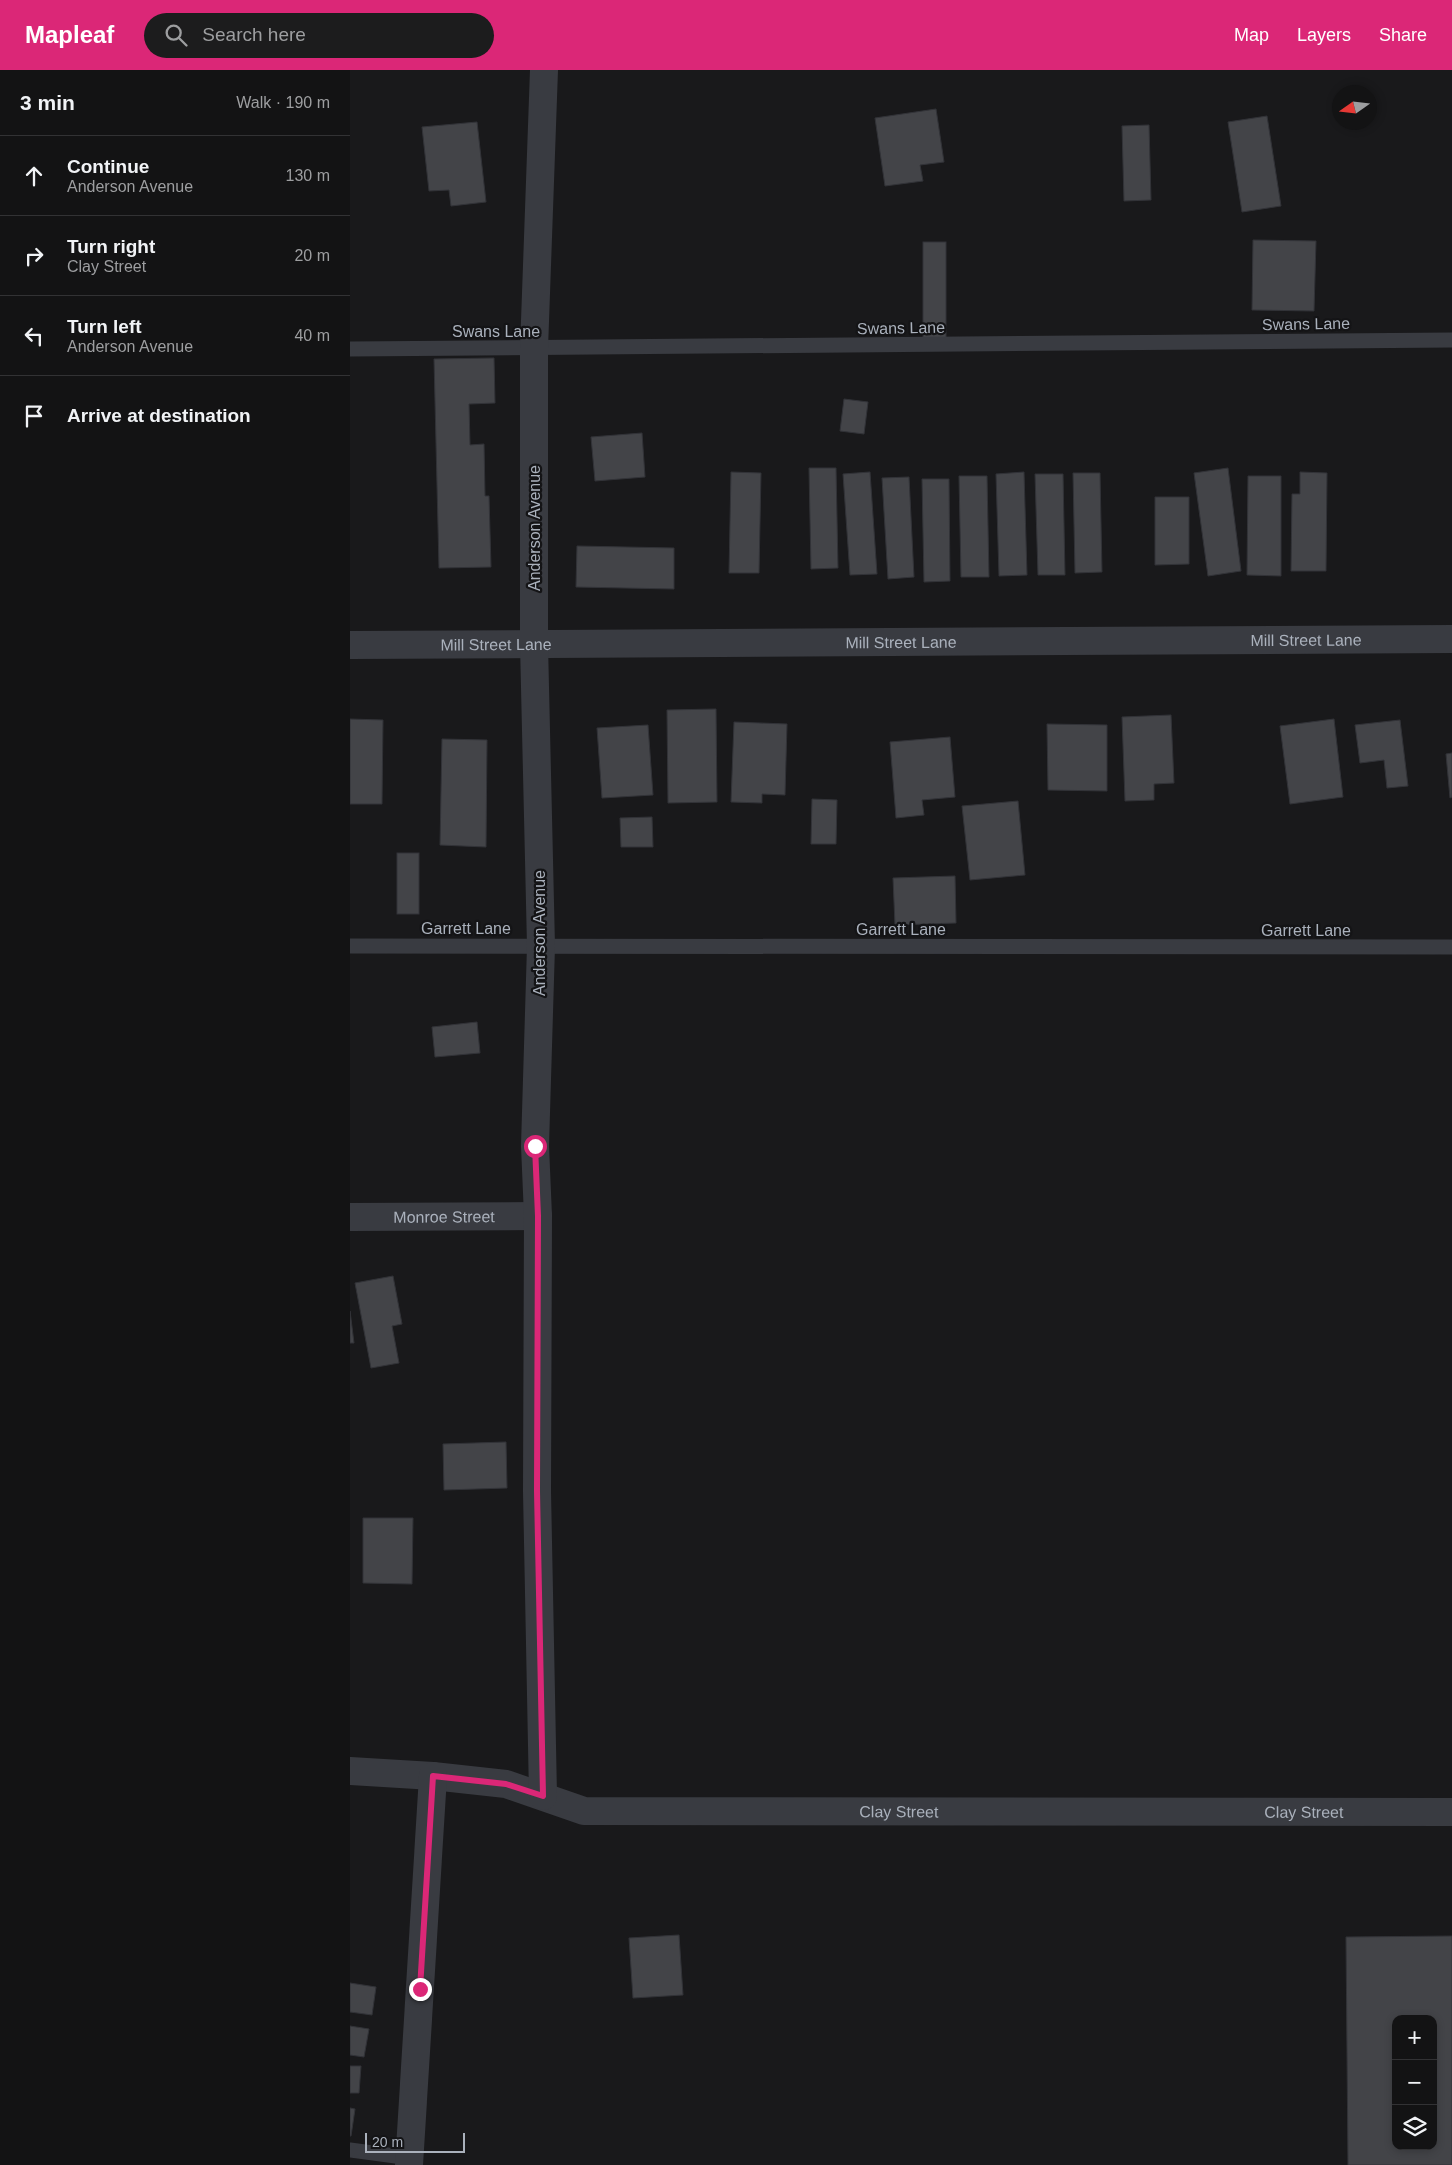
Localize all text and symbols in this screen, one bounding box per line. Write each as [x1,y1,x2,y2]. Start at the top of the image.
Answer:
search box [144,13,494,58]
text: Mapleaf [25,21,114,48]
icon: search [162,21,190,49]
text: Search here [202,24,306,45]
text: Map [1234,25,1269,45]
text: Layers [1297,25,1351,45]
text: Share [1379,25,1427,45]
north arrow [1332,85,1377,130]
text: 3 min [20,91,75,114]
text: Walk · 190 m [236,94,330,111]
text: Continue [67,156,149,177]
icon: ahead [20,162,48,190]
text: 130 m [286,167,330,184]
text: Anderson Avenue [67,178,193,195]
text: Turn right [67,236,155,257]
icon: right [20,242,48,270]
text: 20 m [294,247,330,264]
text: Clay Street [67,258,146,275]
street label: Swans Lane [1262,315,1350,333]
text: Turn left [67,316,142,337]
street label: Swans Lane [857,319,945,337]
icon: left [20,322,48,350]
street label: Swans Lane [452,323,540,340]
text: 40 m [294,327,330,344]
text: Anderson Avenue [67,338,193,355]
icon: arrive [20,402,48,430]
text: Arrive at destination [67,405,251,426]
street label: Anderson Avenue [526,465,543,591]
street label: Mill Street Lane [1250,631,1362,649]
street label: Mill Street Lane [845,633,957,651]
street label: Mill Street Lane [440,635,552,653]
street label: Anderson Avenue [531,870,548,996]
street label: Garrett Lane [421,920,511,937]
street label: Garrett Lane [856,921,946,938]
street label: Garrett Lane [1261,922,1351,939]
route start [524,1135,547,1158]
street label: Monroe Street [393,1208,495,1225]
street label: Clay Street [859,1803,939,1820]
street label: Clay Street [1264,1803,1344,1820]
route end [409,1978,432,2001]
map controls [1392,2015,1437,2150]
button: + [1392,2015,1437,2060]
button: − [1392,2060,1437,2105]
button: layers [1392,2105,1437,2150]
scale bar [365,2130,465,2153]
text: 20 m [372,2134,403,2150]

